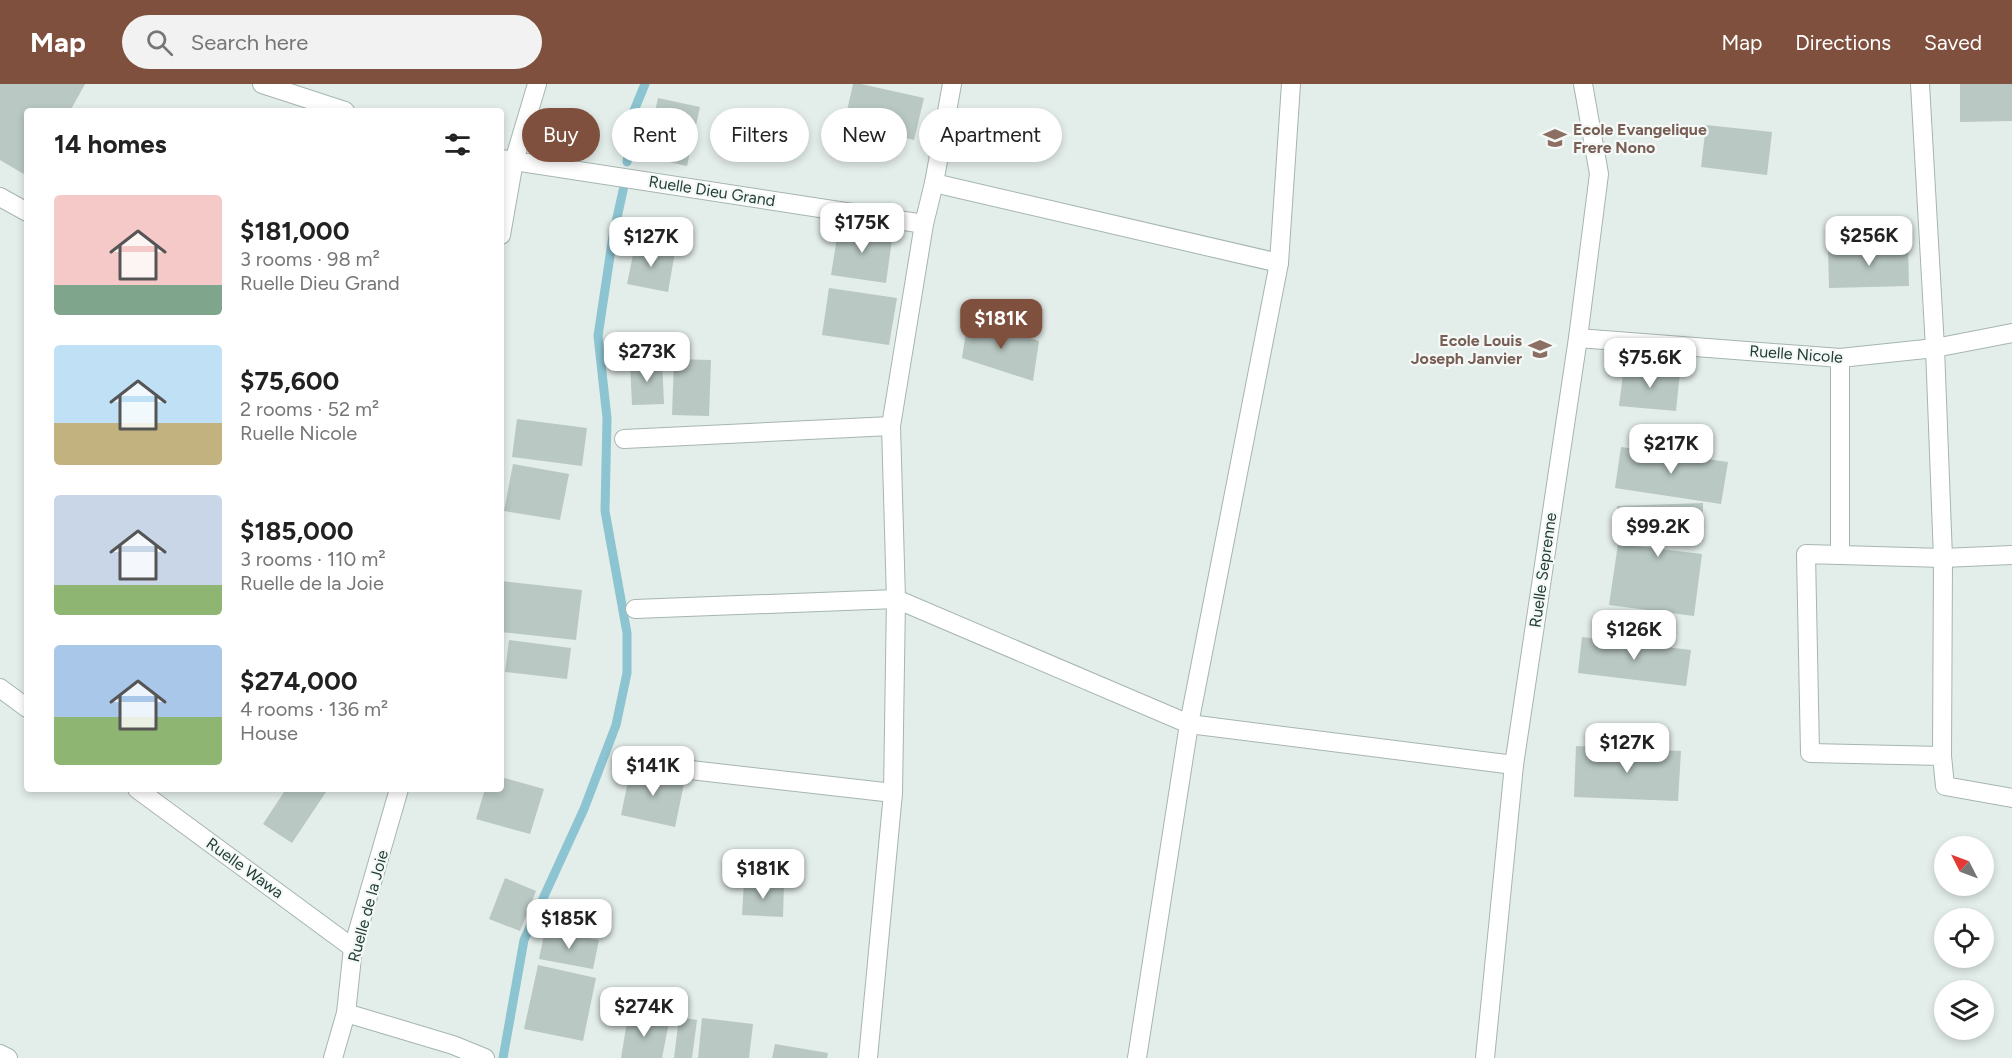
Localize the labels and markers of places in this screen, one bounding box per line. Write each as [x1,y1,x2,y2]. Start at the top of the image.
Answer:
place label: Ecole Evangelique Frere Nono [1573,120,1707,157]
school or university icon: Ecole Evangelique Frere Nono [1542,125,1568,151]
pin: $175K [820,203,904,254]
pin: $256K [1827,216,1911,267]
pin: $127K [609,217,693,268]
pin: $181K [959,299,1043,350]
place label: Ecole Louis Joseph Janvier [1411,331,1523,368]
pin: $273K [605,332,689,383]
school or university icon: Ecole Louis Joseph Janvier [1527,336,1553,362]
pin: $75.6K [1601,338,1699,389]
pin: $217K [1629,424,1713,475]
pin: $99.2K [1609,507,1707,558]
pin: $126K [1592,610,1676,661]
pin: $127K [1585,723,1669,774]
pin: $141K [611,746,695,797]
pin: $181K [721,849,805,900]
pin: $185K [527,899,611,950]
pin: $274K [602,987,686,1038]

